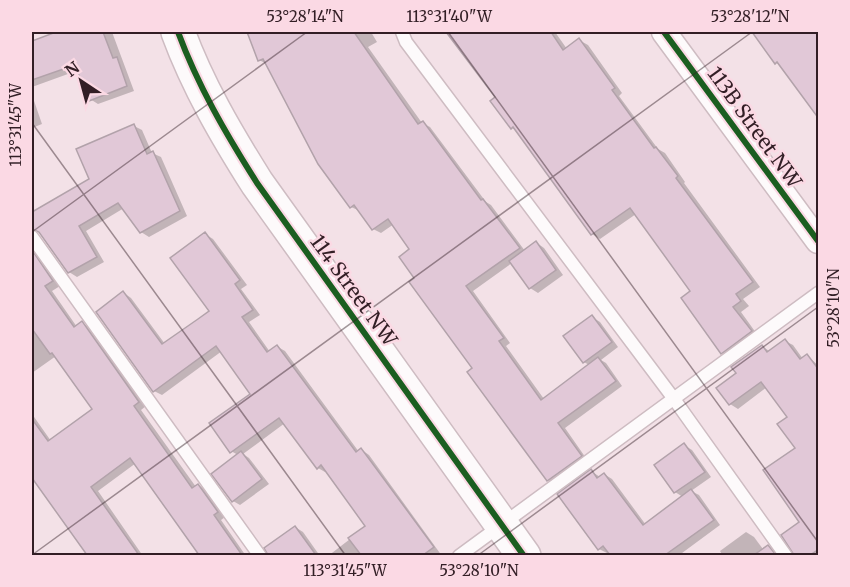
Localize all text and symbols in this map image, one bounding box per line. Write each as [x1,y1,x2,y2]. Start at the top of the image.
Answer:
text: 53°28'14"N [266,7,344,26]
text: 113°31'40"W [406,7,493,26]
text: 53°28'12"N [711,7,790,26]
north arrow [51,51,111,111]
text: N [61,57,83,81]
street label: 113B Street NW [703,61,808,193]
text: 113°31'45"W [6,82,25,167]
street label: 114 Street NW [305,229,403,351]
text: 53°28'10"N [824,268,843,348]
text: 113°31'45"W [303,561,388,580]
text: 53°28'10"N [439,561,519,580]

